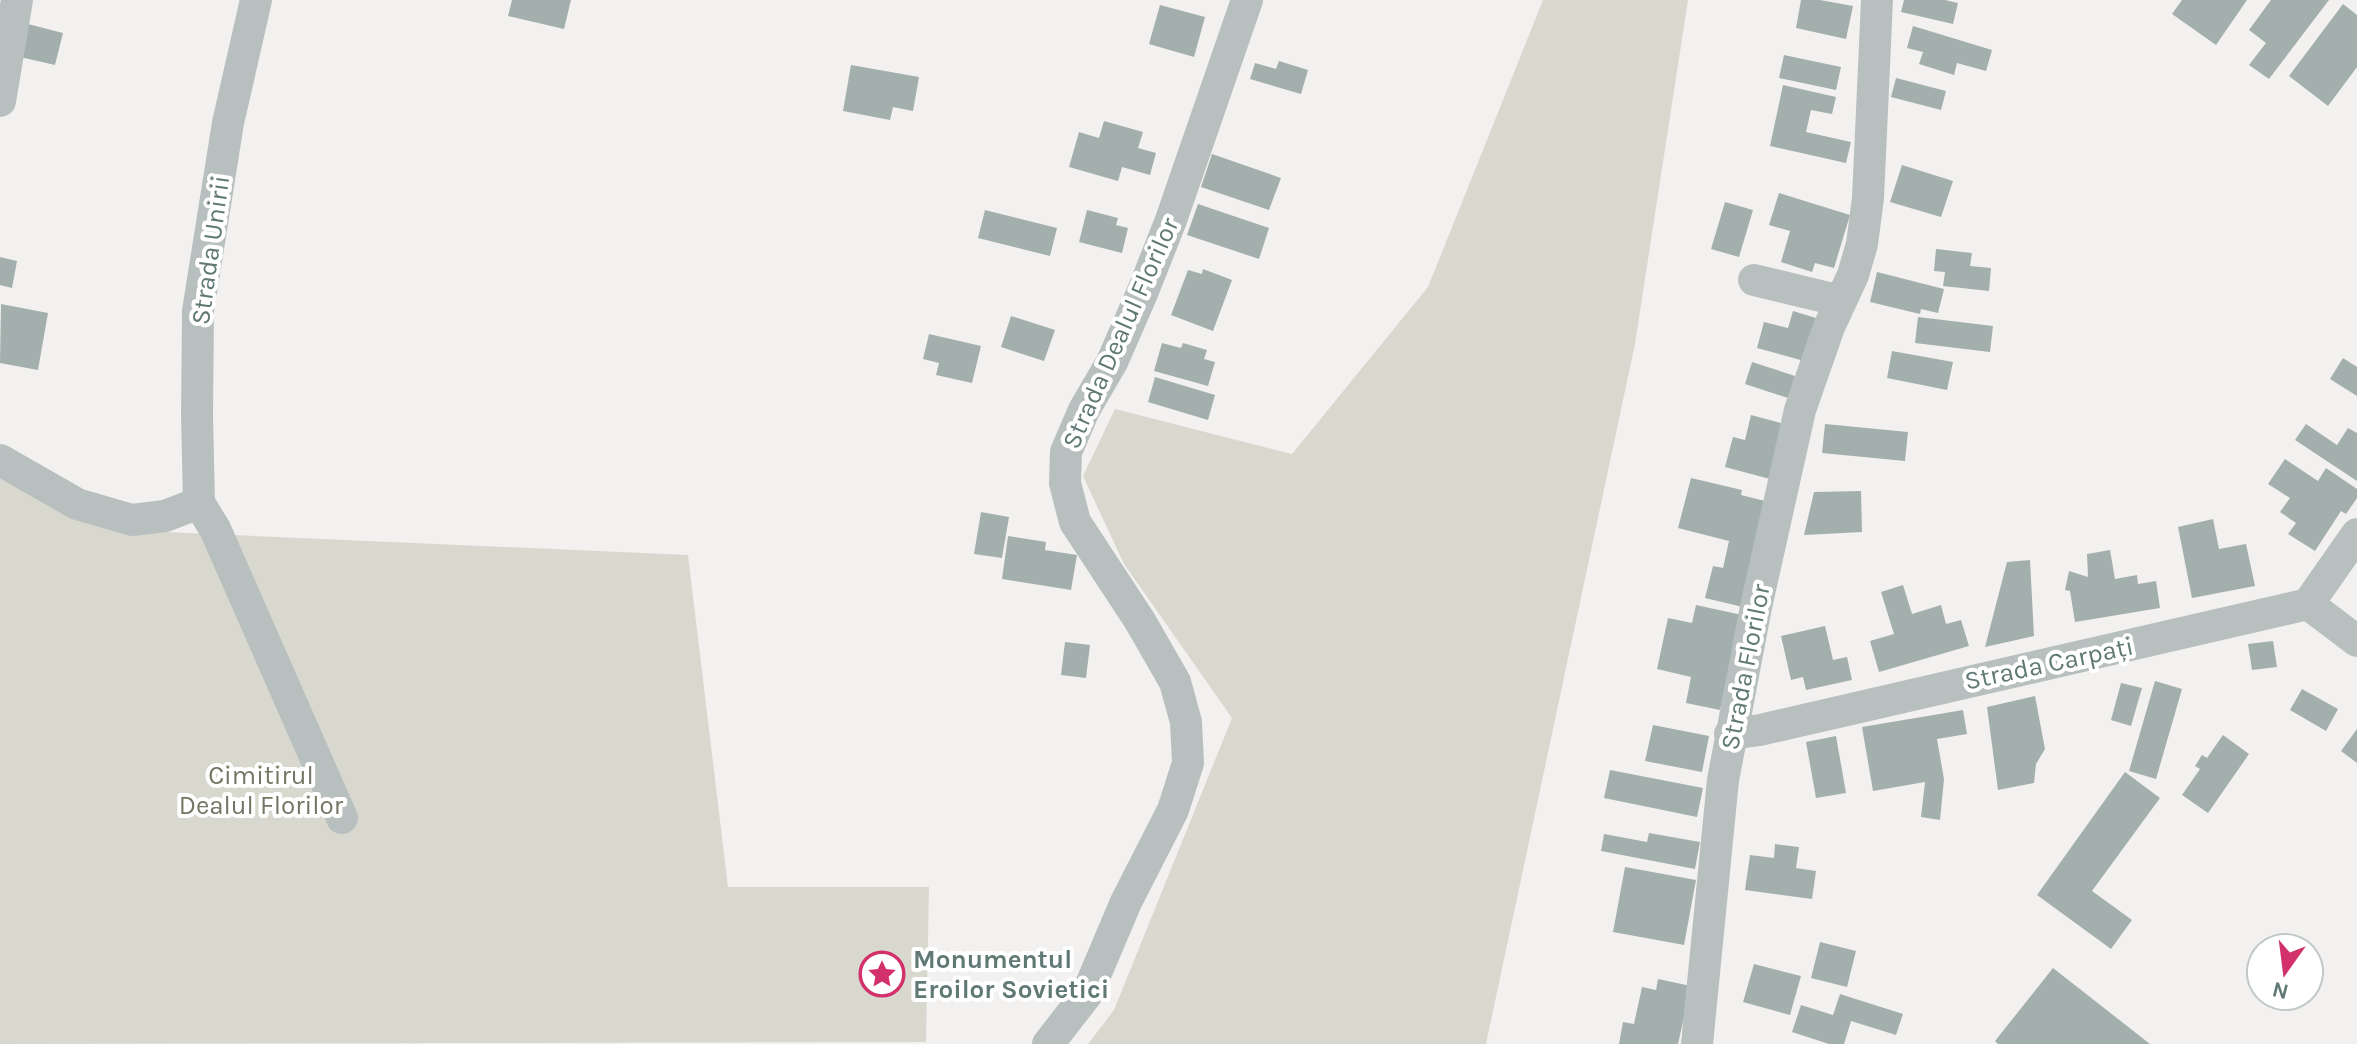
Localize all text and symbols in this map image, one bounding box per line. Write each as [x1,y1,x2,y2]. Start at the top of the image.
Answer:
street label: Strada Unirii [185,173,236,327]
street label: Strada Dealul Florilor [1056,212,1186,454]
street label: Strada Florilor [1714,581,1777,753]
street label: Strada Carpați [1962,630,2136,697]
park label: Cimitirul Dealul Florilor [179,760,344,821]
north arrow [2245,932,2325,1012]
place label: Monumentul Eroilor Sovietici [913,944,1109,1005]
place icon: Monumentul Eroilor Sovietici [858,950,906,998]
text: N [2270,976,2291,1005]

